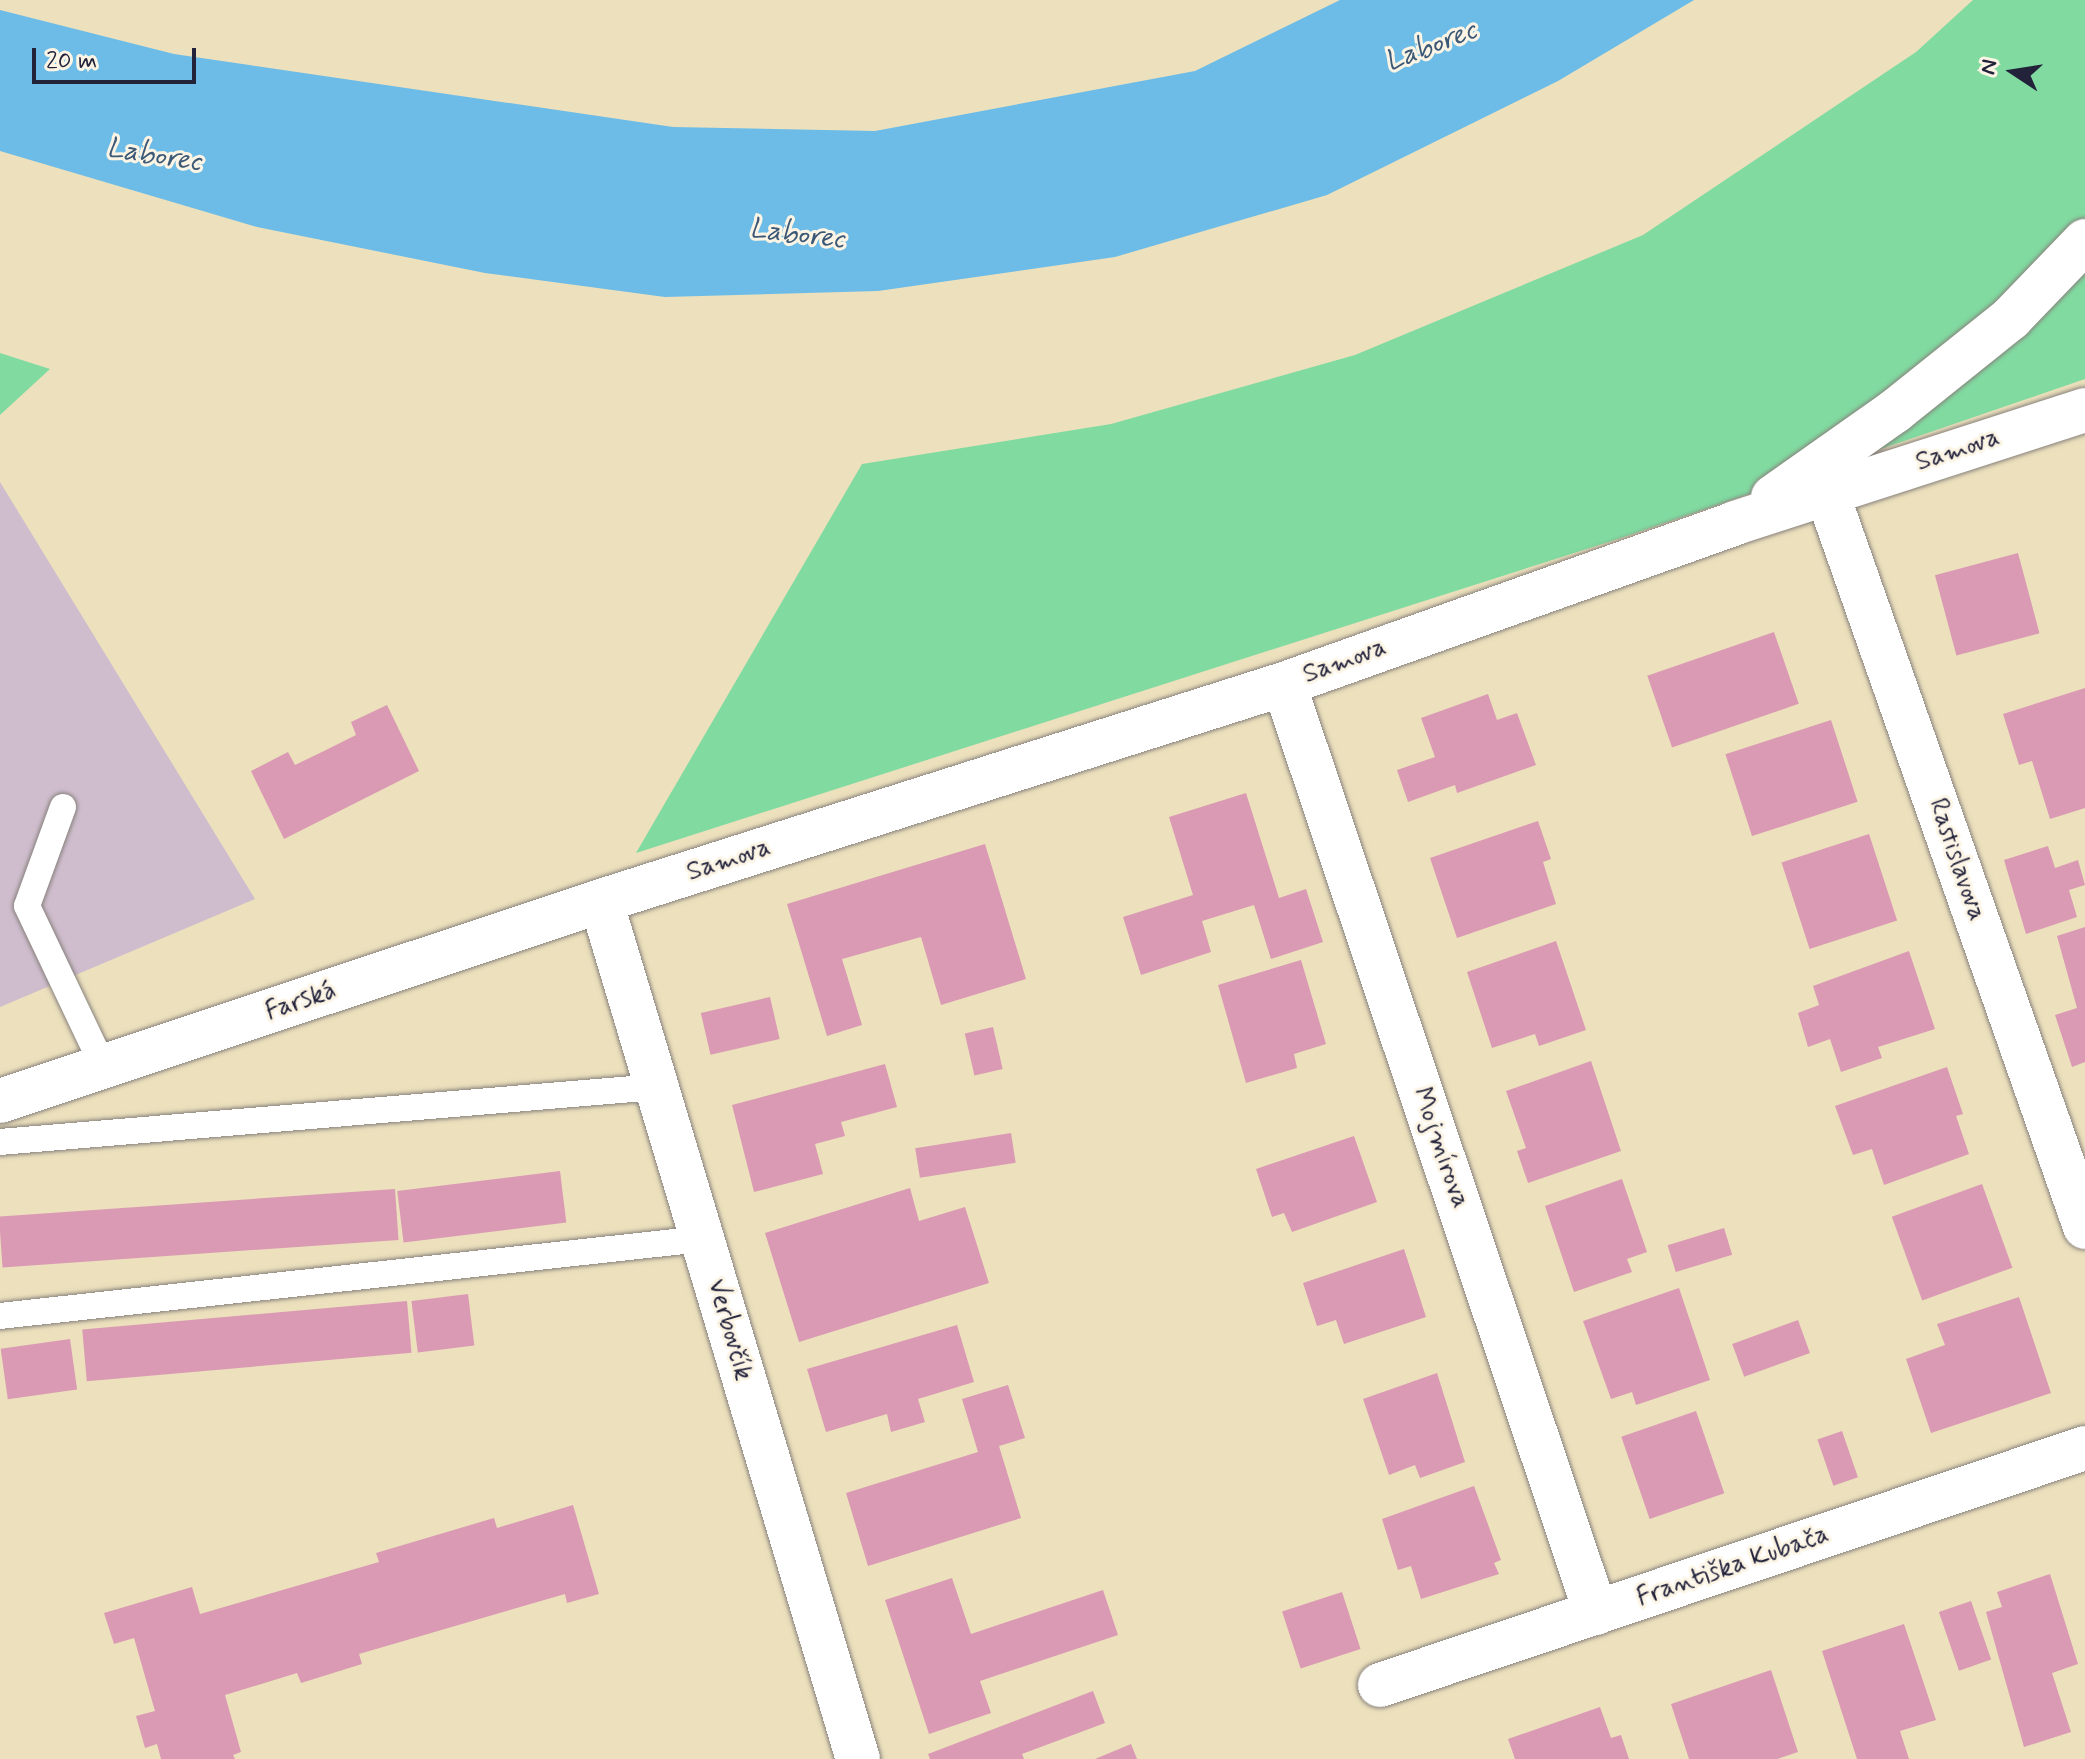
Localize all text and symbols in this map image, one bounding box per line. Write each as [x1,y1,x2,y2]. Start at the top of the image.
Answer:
water label: Laborec [1380,14,1482,80]
scale bar [36,32,200,82]
north arrow [1973,32,2053,112]
text: 20 m [46,46,97,77]
text: N [1974,57,2005,77]
water label: Laborec [104,132,204,180]
water label: Laborec [748,213,846,257]
street label: Samova [1912,423,2004,479]
street label: Samova [1299,633,1391,691]
street label: Rastislavova [1921,795,1991,925]
street label: Samova [683,833,775,889]
street label: Farská [262,975,340,1029]
street label: Mojmírova [1405,1084,1475,1212]
street label: Verbovčík [700,1276,758,1384]
street label: Františka Kubača [1632,1519,1834,1615]

